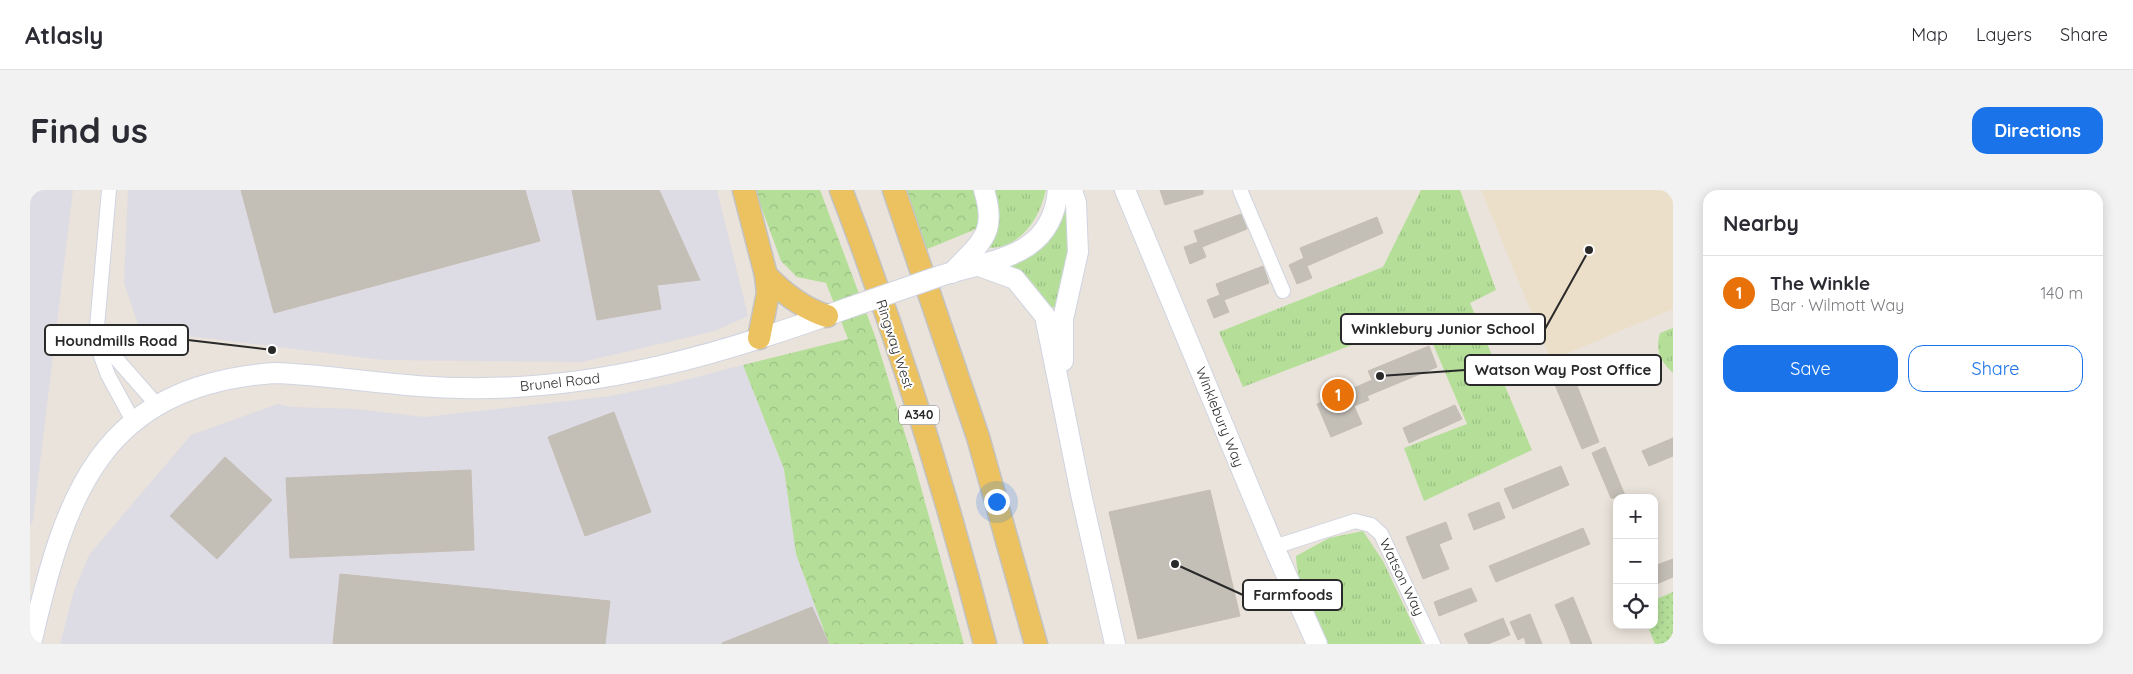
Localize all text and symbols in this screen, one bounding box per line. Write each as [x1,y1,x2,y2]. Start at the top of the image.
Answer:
text: Atlasly [25,20,103,50]
text: Map [1911,23,1948,46]
text: Layers [1976,23,2032,46]
text: Share [2060,23,2108,46]
button: Directions [1972,107,2103,154]
text: Find us [30,108,148,152]
text: Nearby [1723,210,1799,236]
text: The Winkle [1770,271,1870,295]
text: 1 [1736,283,1742,303]
text: 140 m [2040,283,2083,303]
text: Bar · Wilmott Way [1770,295,1904,315]
street label: Ringway West [872,297,918,391]
callout: Winklebury Junior School [1341,314,1545,344]
text: Winklebury Junior School [1351,319,1535,338]
callout: Houndmills Road [45,325,188,355]
text: Houndmills Road [55,331,177,350]
button: Save [1723,345,1898,392]
button: Share [1908,345,2083,392]
callout: Watson Way Post Office [1465,355,1661,385]
text: Watson Way Post Office [1475,360,1651,379]
street label: Winklebury Way [1192,364,1248,470]
street label: Brunel Road [519,369,601,395]
pin: 1 [1322,376,1354,414]
road number: A340 [899,406,939,424]
your location [984,489,1010,515]
map controls [1613,494,1658,629]
button: + [1613,494,1658,539]
street label: Watson Way [1376,535,1428,619]
button: − [1613,539,1658,584]
callout: Farmfoods [1243,580,1342,610]
button: locate [1613,584,1658,629]
text: Farmfoods [1253,585,1333,604]

